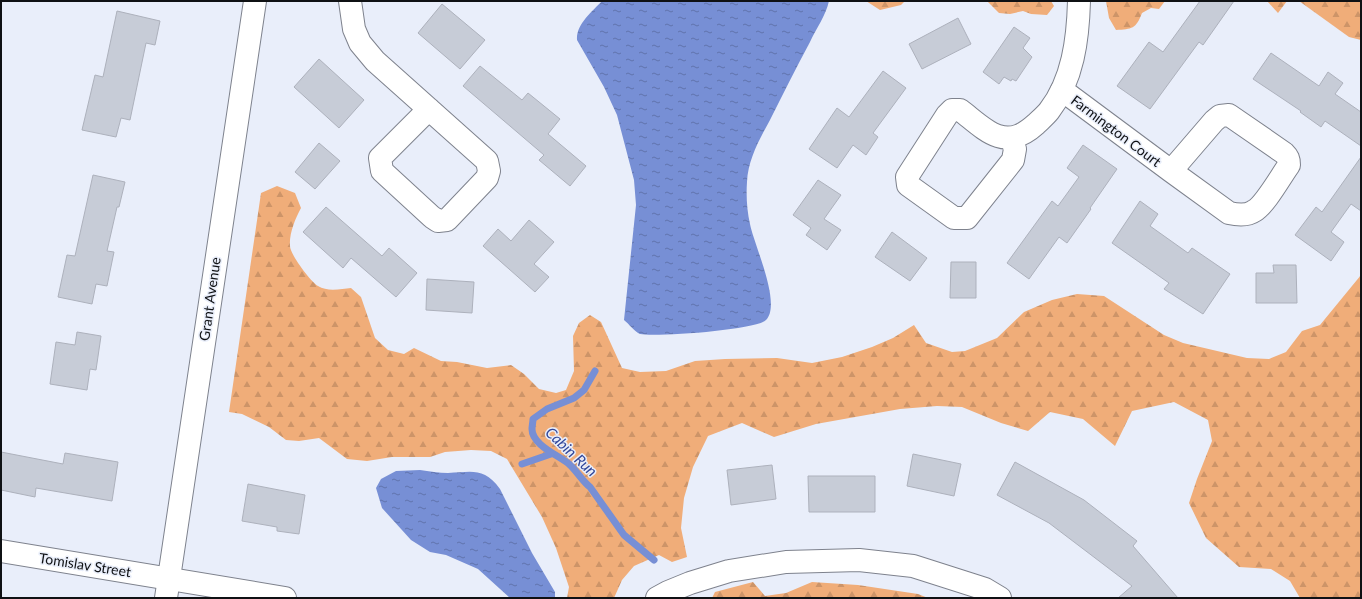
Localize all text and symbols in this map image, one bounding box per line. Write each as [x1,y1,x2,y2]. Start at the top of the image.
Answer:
street label: Farmington Court [1068,91,1165,170]
street label: Grant Avenue [195,256,224,342]
water label: Cabin Run [542,423,601,480]
street label: Tomislav Street [38,549,132,580]

